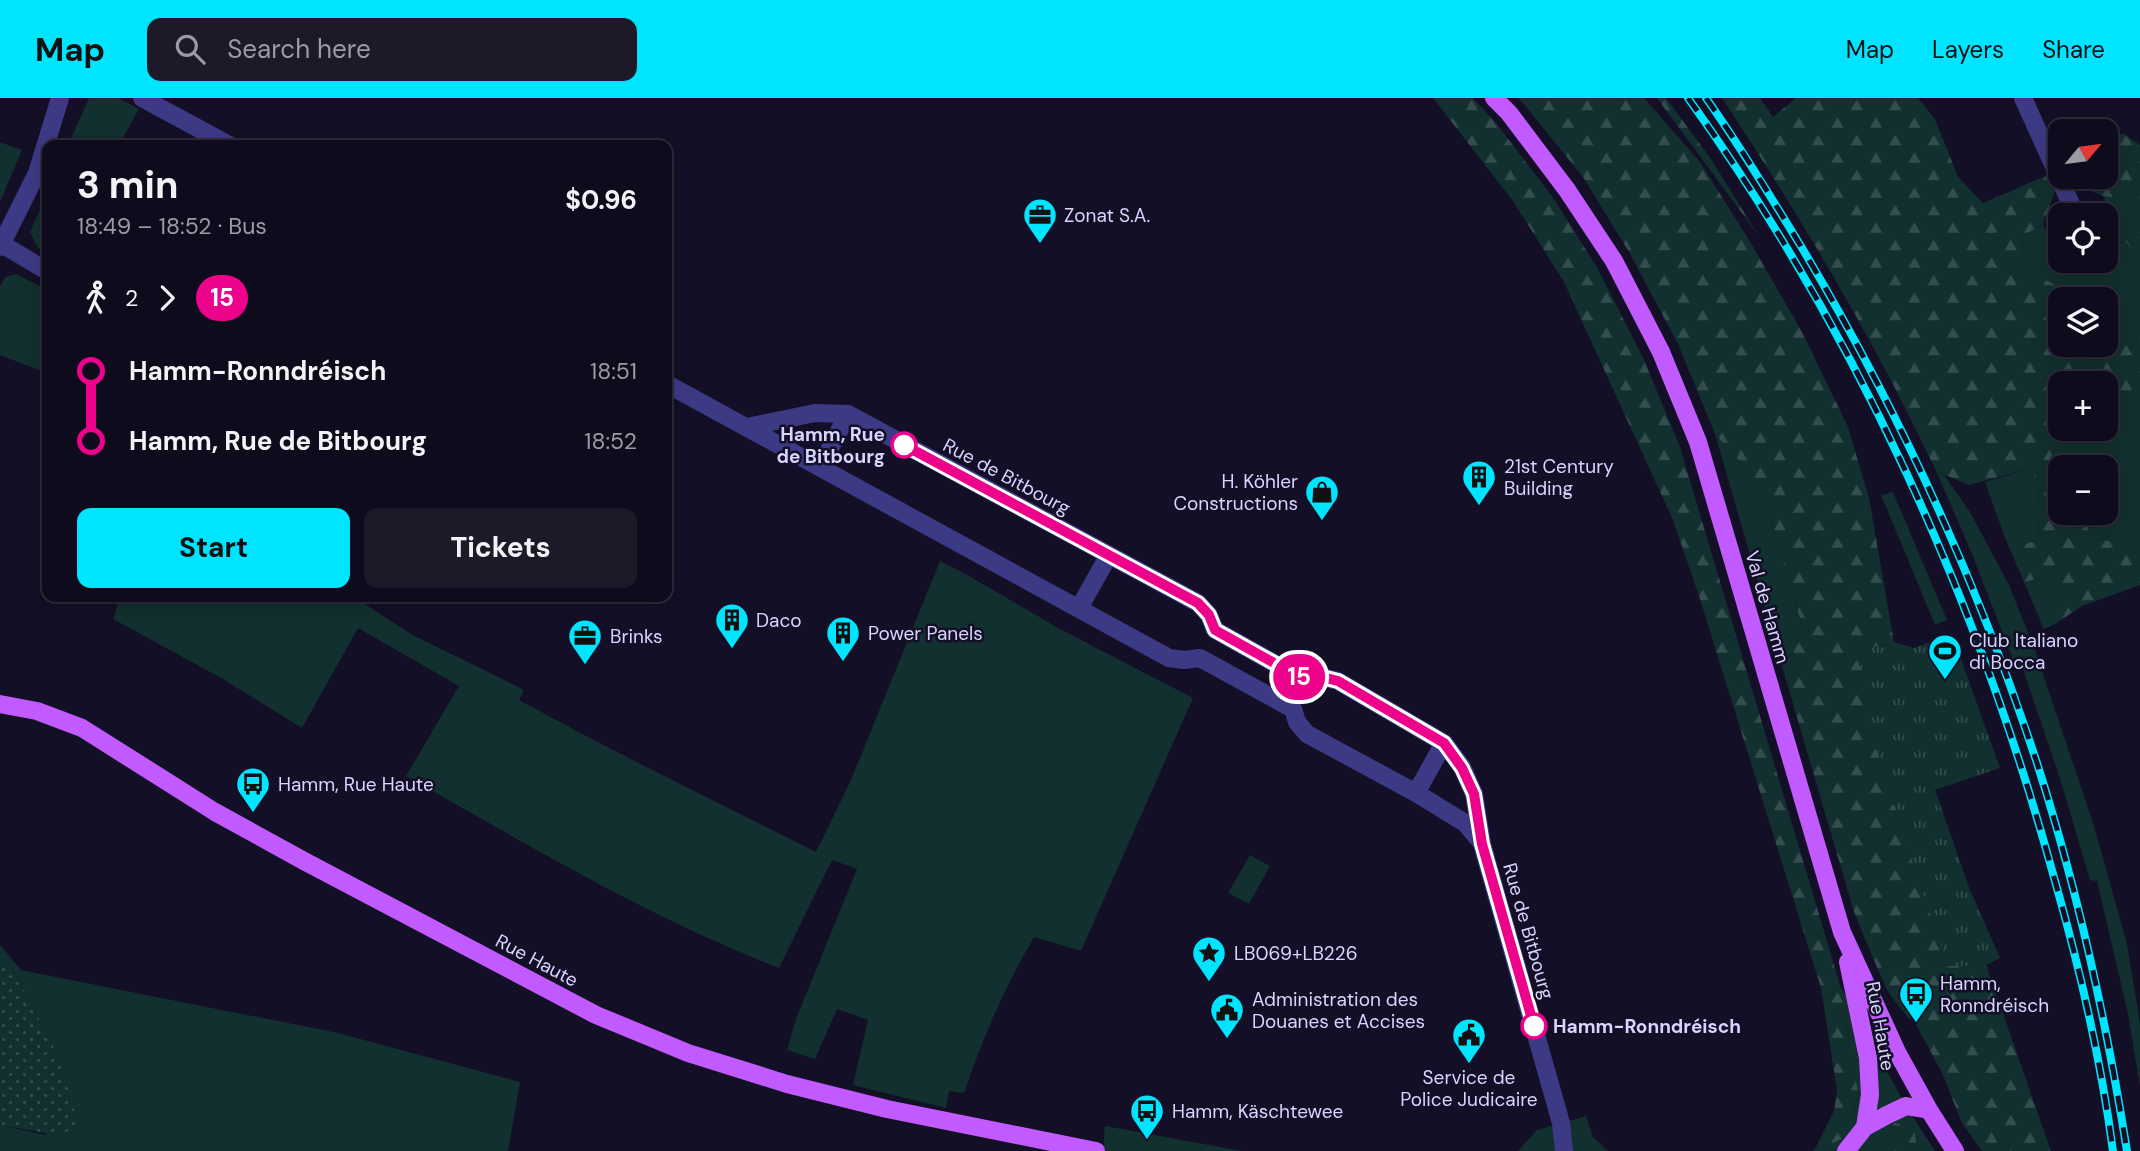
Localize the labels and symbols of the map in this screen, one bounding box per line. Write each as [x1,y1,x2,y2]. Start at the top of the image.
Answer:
north arrow [2048,119,2118,189]
office icon: Zonat S.A. [1021,196,1059,245]
place label: Zonat S.A. [1064,203,1150,228]
place label: Hamm, Rue de Bitbourg [776,422,885,469]
marker: Hamm, Rue de Bitbourg [891,432,917,458]
street label: Rue de Bitbourg [939,432,1075,521]
place label: 21st Century Building [1504,454,1614,501]
building icon: 21st Century Building [1460,458,1498,507]
place label: H. Köhler Constructions [1173,469,1298,516]
shop icon: H. Köhler Constructions [1303,473,1341,522]
street label: Val de Hamm [1739,548,1796,666]
building icon: Daco [713,601,751,650]
place label: Daco [756,608,802,633]
building icon: Power Panels [824,614,862,663]
office icon: Brinks [566,617,604,666]
place label: Power Panels [868,621,983,646]
place label: Brinks [610,624,663,649]
place label: Club Italiano di Bocca [1969,628,2078,675]
sports icon: Club Italiano di Bocca [1926,632,1964,681]
line badge: 15 [1268,654,1330,700]
bus stop icon: Hamm, Rue Haute [234,765,272,814]
place label: Hamm, Rue Haute [278,772,434,797]
street label: Rue de Bitbourg [1497,860,1560,1003]
street label: Rue Haute [491,928,582,993]
place icon: LB069+LB226 [1190,934,1228,983]
place label: LB069+LB226 [1234,941,1358,966]
place label: Hamm, Ronndréisch [1940,971,2049,1018]
bus stop icon: Hamm, Ronndréisch [1897,975,1935,1024]
street label: Rue Haute [1860,980,1901,1073]
place label: Administration des Douanes et Accises [1252,987,1425,1034]
public building icon: Administration des Douanes et Accises [1208,991,1246,1040]
marker: Hamm-Ronndréisch [1521,1013,1547,1039]
place label: Hamm-Ronndréisch [1553,1014,1741,1039]
public building icon: Service de Police Judicaire [1450,1016,1488,1065]
place label: Service de Police Judicaire [1400,1065,1538,1112]
bus stop icon: Hamm, Käschtewee [1128,1092,1166,1141]
place label: Hamm, Käschtewee [1172,1099,1343,1124]

